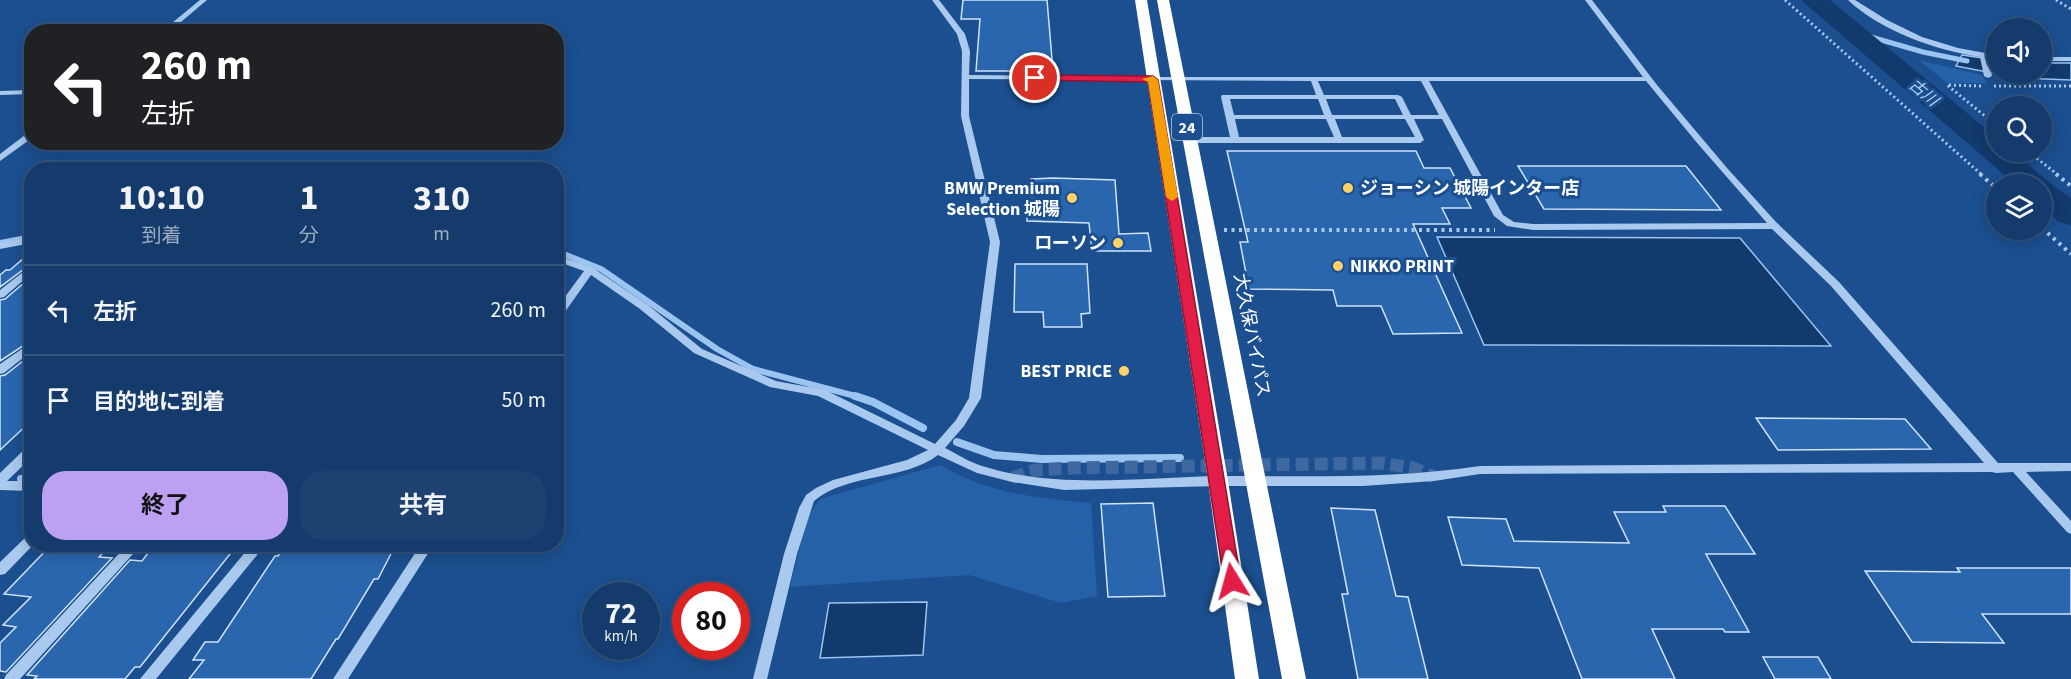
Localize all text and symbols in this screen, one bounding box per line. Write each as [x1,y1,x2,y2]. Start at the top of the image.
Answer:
map controls [1986,18,2052,240]
button: sound [1986,18,2052,84]
text: 260 m [141,36,252,96]
icon: left [42,48,120,126]
pin [1009,52,1060,103]
icon: arrive [1018,61,1051,94]
water label: 古川 [1904,74,1944,113]
text: 左折 [141,95,195,134]
button: search [1986,96,2052,162]
road number: 24 [1172,114,1202,140]
text: 10:10 [118,172,205,223]
text: 1 [299,172,318,223]
text: 310 [413,173,470,224]
button: layers [1986,174,2052,240]
place label: BMW Premium Selection 城陽 [944,176,1060,222]
place label: ジョーシン 城陽インター店 [1360,176,1579,201]
marker: ジョーシン 城陽インター店 [1341,181,1355,195]
marker: BMW Premium Selection 城陽 [1065,191,1079,205]
text: m [433,220,450,248]
text: 到着 [141,222,181,250]
text: 分 [299,222,319,250]
place label: ローソン [1034,231,1106,256]
marker: ローソン [1111,236,1125,250]
place label: NIKKO PRINT [1350,254,1454,279]
marker: NIKKO PRINT [1331,259,1345,273]
street label: 大久保バイパス [1227,271,1276,399]
icon: left [42,294,75,327]
text: 260 m [491,294,546,326]
text: 左折 [93,296,137,328]
place label: BEST PRICE [1020,359,1112,384]
marker: BEST PRICE [1117,364,1131,378]
icon: arrive [42,384,75,417]
text: 50 m [501,384,546,416]
text: 目的地に到着 [93,386,225,418]
button: 終了 [42,471,288,540]
button: 共有 [300,471,546,540]
position arrow [1200,549,1264,613]
speed limit sign: 80 [672,582,750,660]
text: 72 [605,592,637,635]
text: km/h [604,626,638,647]

